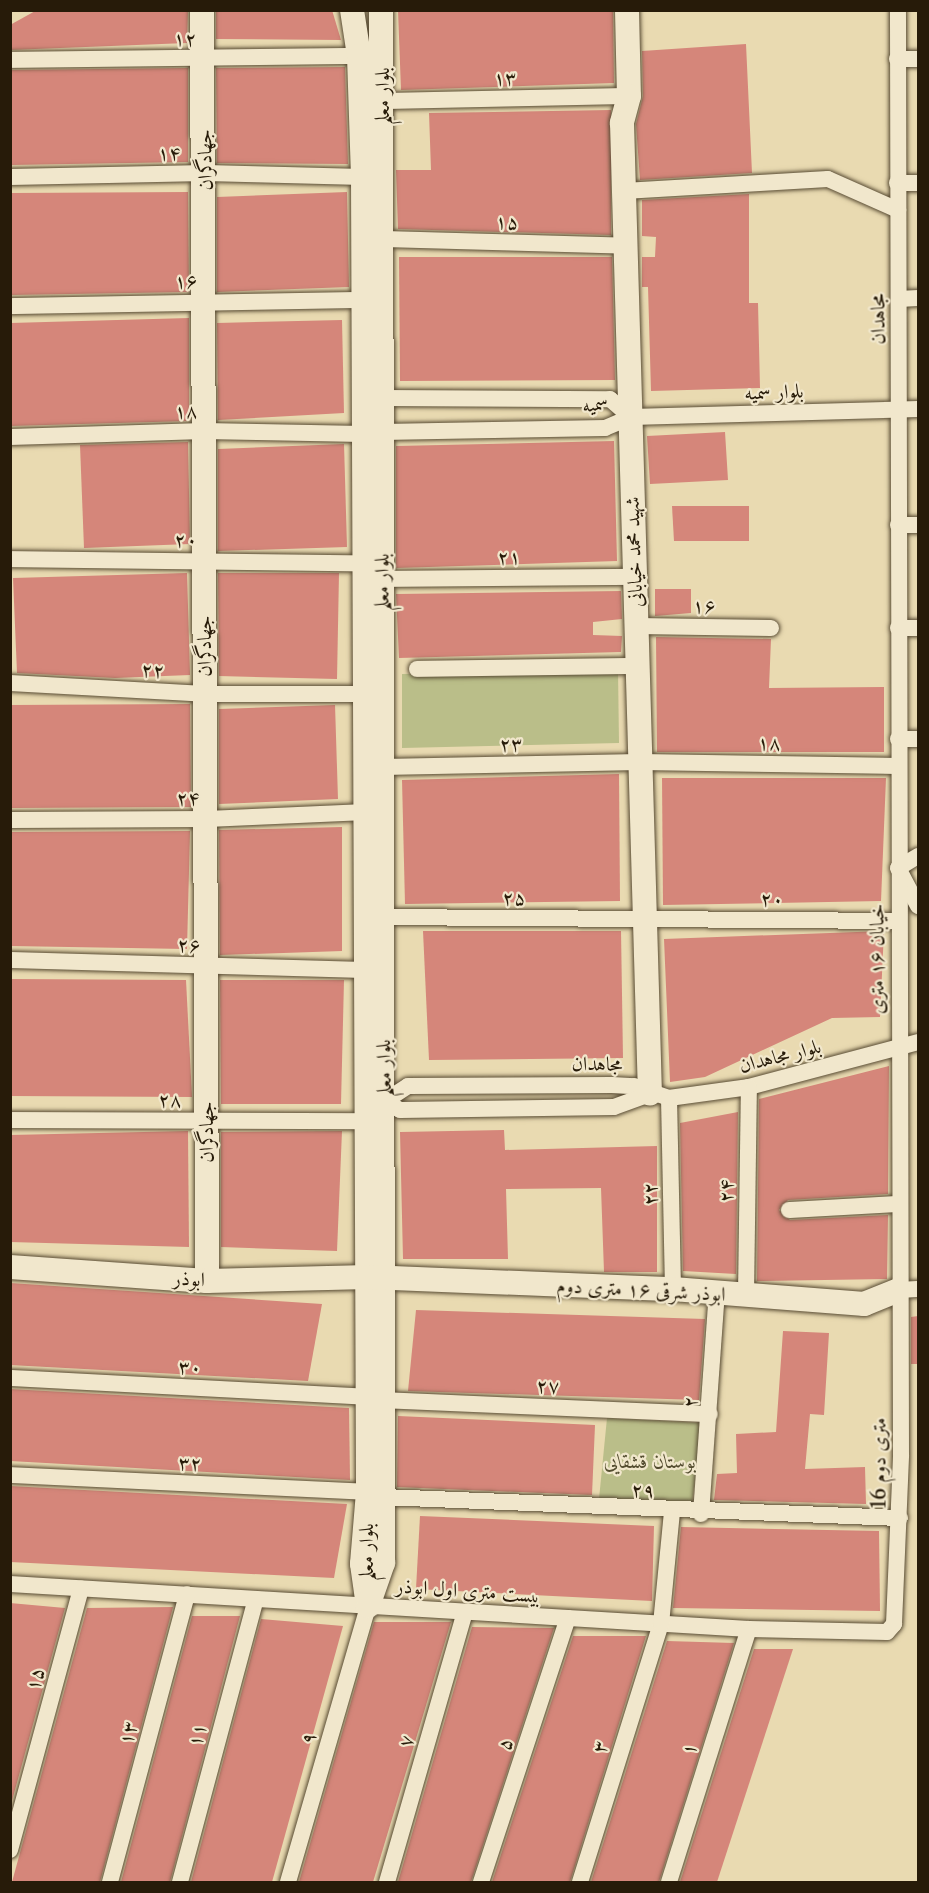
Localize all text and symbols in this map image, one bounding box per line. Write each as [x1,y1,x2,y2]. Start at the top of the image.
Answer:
street label: ۱۲ [173,26,197,50]
street label: ۱۳ [493,66,517,90]
street label: بلوار معلم [370,67,394,125]
street label: جهادگران [192,129,218,191]
street label: ۱۴ [157,141,181,165]
street label: ۱۵ [495,210,519,234]
street label: ۱۶ [174,269,198,293]
street label: مجاهدان [866,294,890,344]
street label: بلوار سمیه [744,379,804,405]
street label: سمیه [580,390,610,418]
street label: ۱۸ [174,399,198,423]
street label: شهید محمد خیابانی [620,496,648,608]
street label: ۲۰ [174,527,198,551]
street label: ۲۱ [497,545,521,569]
street label: بلوار معلم [370,553,394,611]
street label: ۱۶ [692,594,716,618]
street label: جهادگران [192,615,216,677]
street label: ۲۲ [140,657,166,683]
street label: ۱۸ [757,731,781,755]
street label: ۲۳ [499,732,523,756]
street label: ۲۴ [176,786,200,810]
street label: ۲۵ [502,885,526,909]
street label: ۲۰ [760,887,784,911]
street label: خیابان ۱۶ متری [865,904,889,1014]
street label: ۲۶ [177,933,201,957]
street label: بلوار مجاهدان [736,1034,824,1078]
street label: بلوار معلم [371,1039,397,1097]
street label: مجاهدان [571,1052,623,1076]
street label: ۲۸ [158,1087,182,1111]
street label: جهادگران [194,1101,218,1163]
street label: ۲۴ [714,1179,738,1203]
street label: ۲۲ [638,1182,662,1206]
street label: ابوذر [172,1266,206,1292]
street label: ابوذر شرقی ۱۶ متری دوم [556,1274,726,1306]
street label: ۳۰ [178,1354,202,1380]
street label: ۲۷ [536,1374,560,1398]
street label: ۲ [678,1396,702,1408]
street label: 16 متری دوم [867,1418,891,1508]
park label: بوستان قشقایی [604,1449,696,1473]
street label: ۳۲ [178,1450,202,1476]
street label: ۲۹ [631,1477,655,1503]
street label: بلوار معلم [354,1523,378,1581]
street label: بیست متری اول ابوذر [395,1574,541,1608]
street label: ۱۵ [20,1665,50,1693]
street label: ۱۳ [113,1719,143,1747]
street label: ۱۱ [182,1721,212,1749]
street label: ۹ [295,1729,321,1747]
street label: ۷ [393,1732,419,1750]
street label: ۵ [492,1735,518,1753]
street label: ۳ [587,1738,613,1756]
street label: ۱ [676,1740,702,1758]

